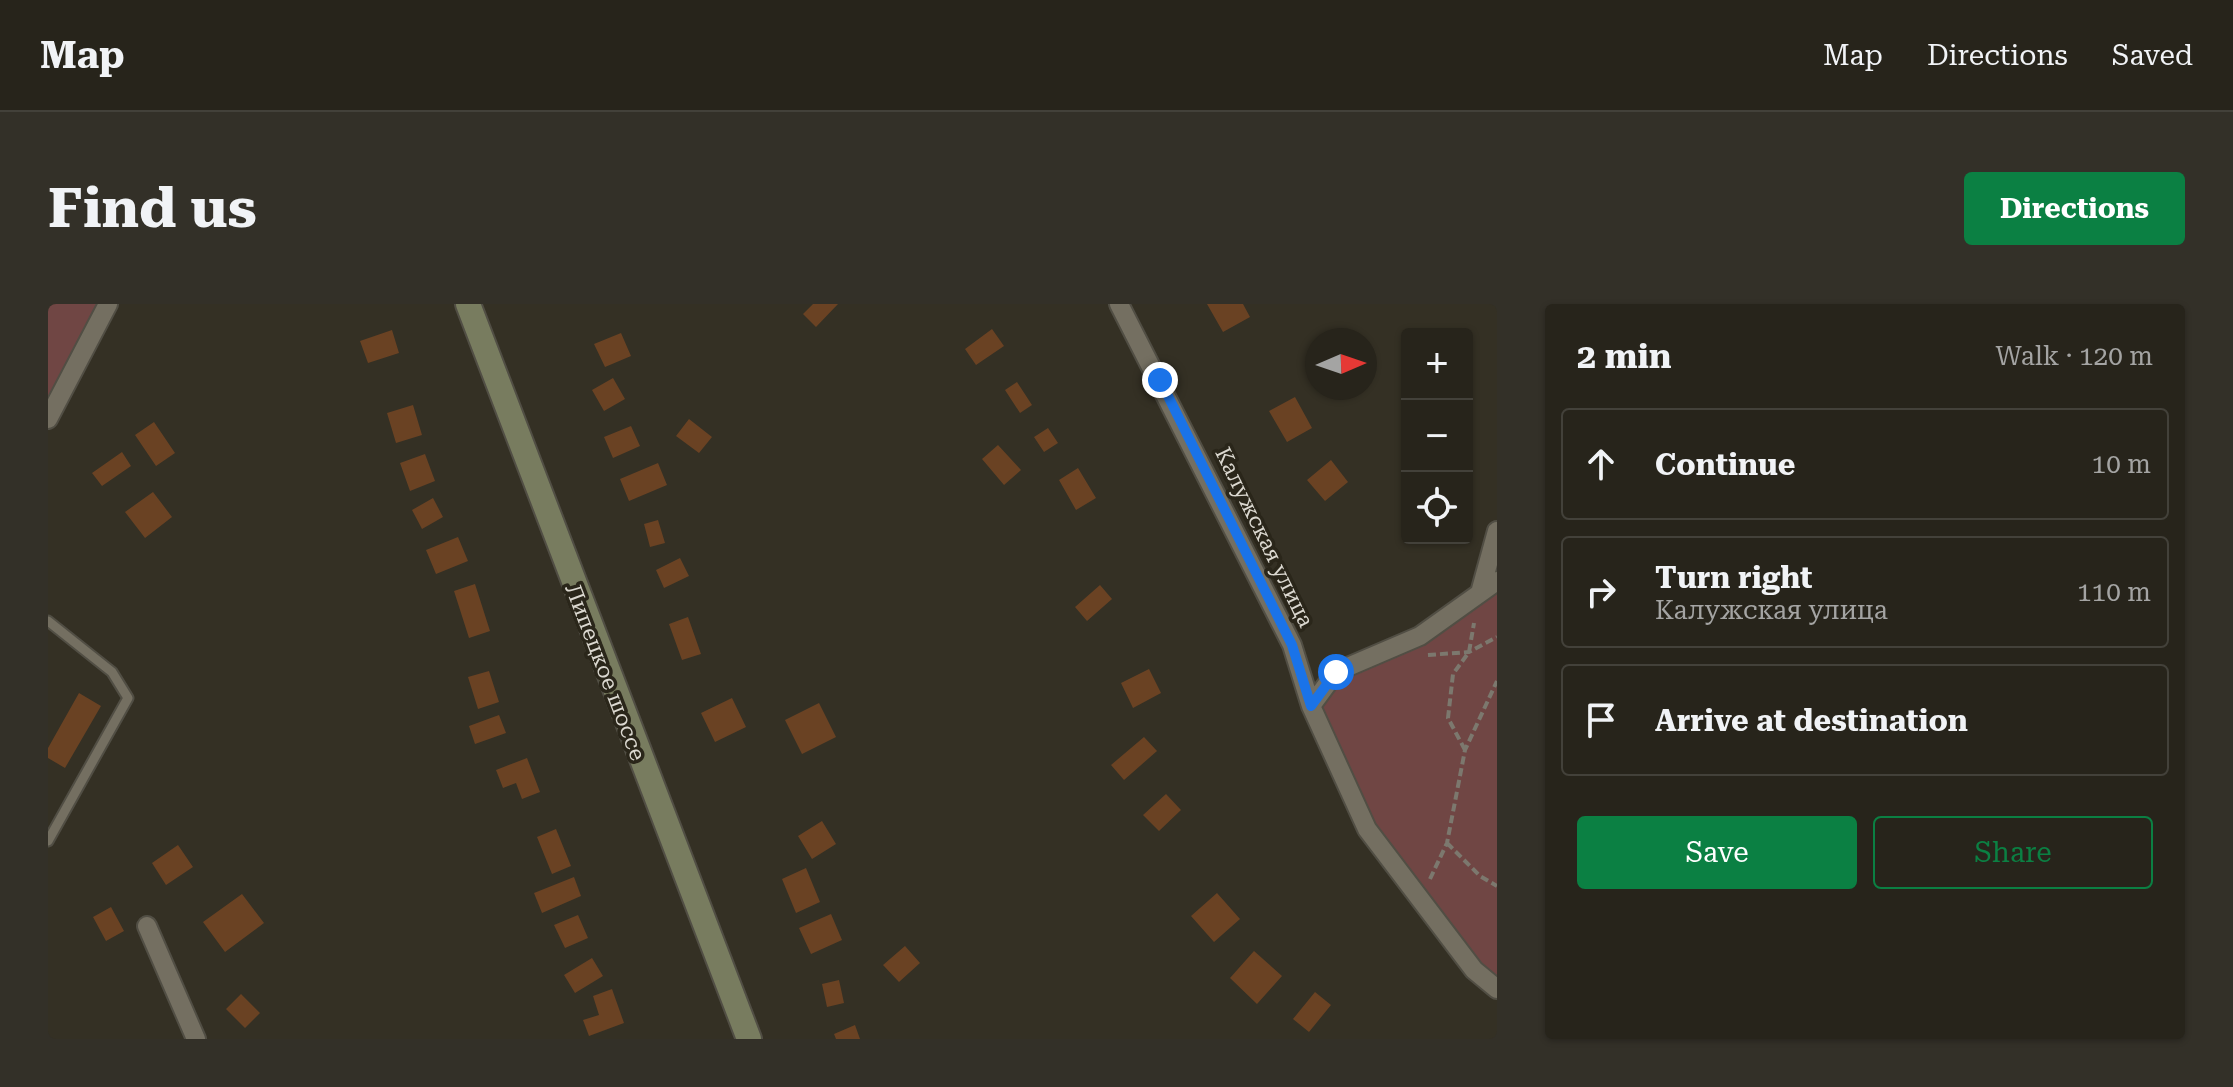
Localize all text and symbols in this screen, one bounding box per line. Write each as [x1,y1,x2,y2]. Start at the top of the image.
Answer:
text: Map [40,33,125,77]
text: Map [1823,39,1883,72]
text: Directions [1927,39,2068,72]
text: Saved [2112,39,2193,72]
button: Directions [1964,172,2185,245]
text: Find us [48,175,257,241]
north arrow [1305,328,1377,400]
map controls [1401,328,1473,544]
button: + [1401,328,1473,400]
text: 2 min [1577,336,1672,376]
text: Walk · 120 m [1995,341,2153,371]
route end [1142,362,1178,398]
button: − [1401,400,1473,472]
icon: ahead [1579,442,1623,486]
street label: Калужская улица [1210,443,1319,631]
text: Continue [1655,447,1795,482]
text: 10 m [2092,449,2151,479]
button: locate [1401,472,1473,544]
text: Turn right [1655,560,1812,595]
icon: right [1579,570,1623,614]
text: 110 m [2077,577,2151,607]
street label: Липецкое шоссе [560,580,651,764]
text: Калужская улица [1655,595,1888,625]
route start [1318,654,1354,690]
icon: arrive [1579,698,1623,742]
text: Arrive at destination [1655,703,1968,738]
button: Save [1577,816,1857,889]
button: Share [1873,816,2153,889]

